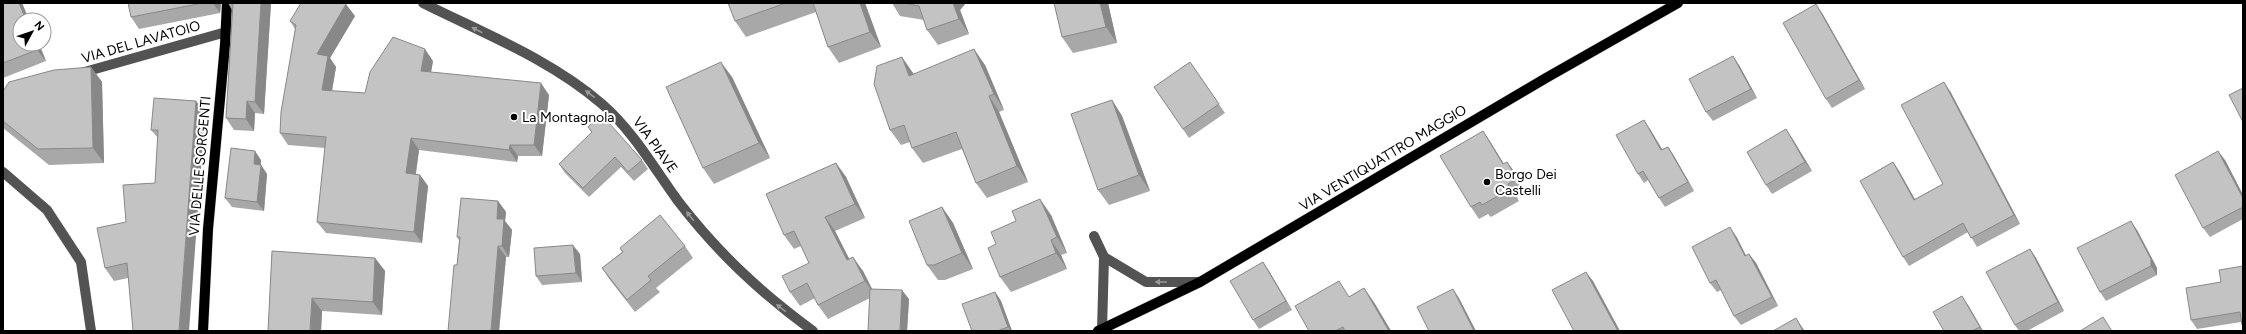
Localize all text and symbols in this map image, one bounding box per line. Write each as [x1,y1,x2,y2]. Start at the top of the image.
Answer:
north arrow [12,12,52,52]
street label: VIA DEL LAVATOIO [80,17,203,67]
text: N [32,18,47,33]
one-way arrow [472,27,483,34]
one-way arrow [585,90,596,99]
street label: VIA DELLE SORGENTI [185,95,215,237]
street label: VIA VENTIQUATTRO MAGGIO [1296,101,1470,215]
place label: La Montagnola [522,109,614,126]
marker: La Montagnola [509,112,519,122]
street label: VIA PIAVE [629,114,681,176]
place label: Borgo Dei Castelli [1495,166,1557,199]
marker: Borgo Dei Castelli [1482,177,1492,187]
one-way arrow [686,210,694,221]
one-way arrow [1154,279,1167,285]
one-way arrow [776,303,787,312]

